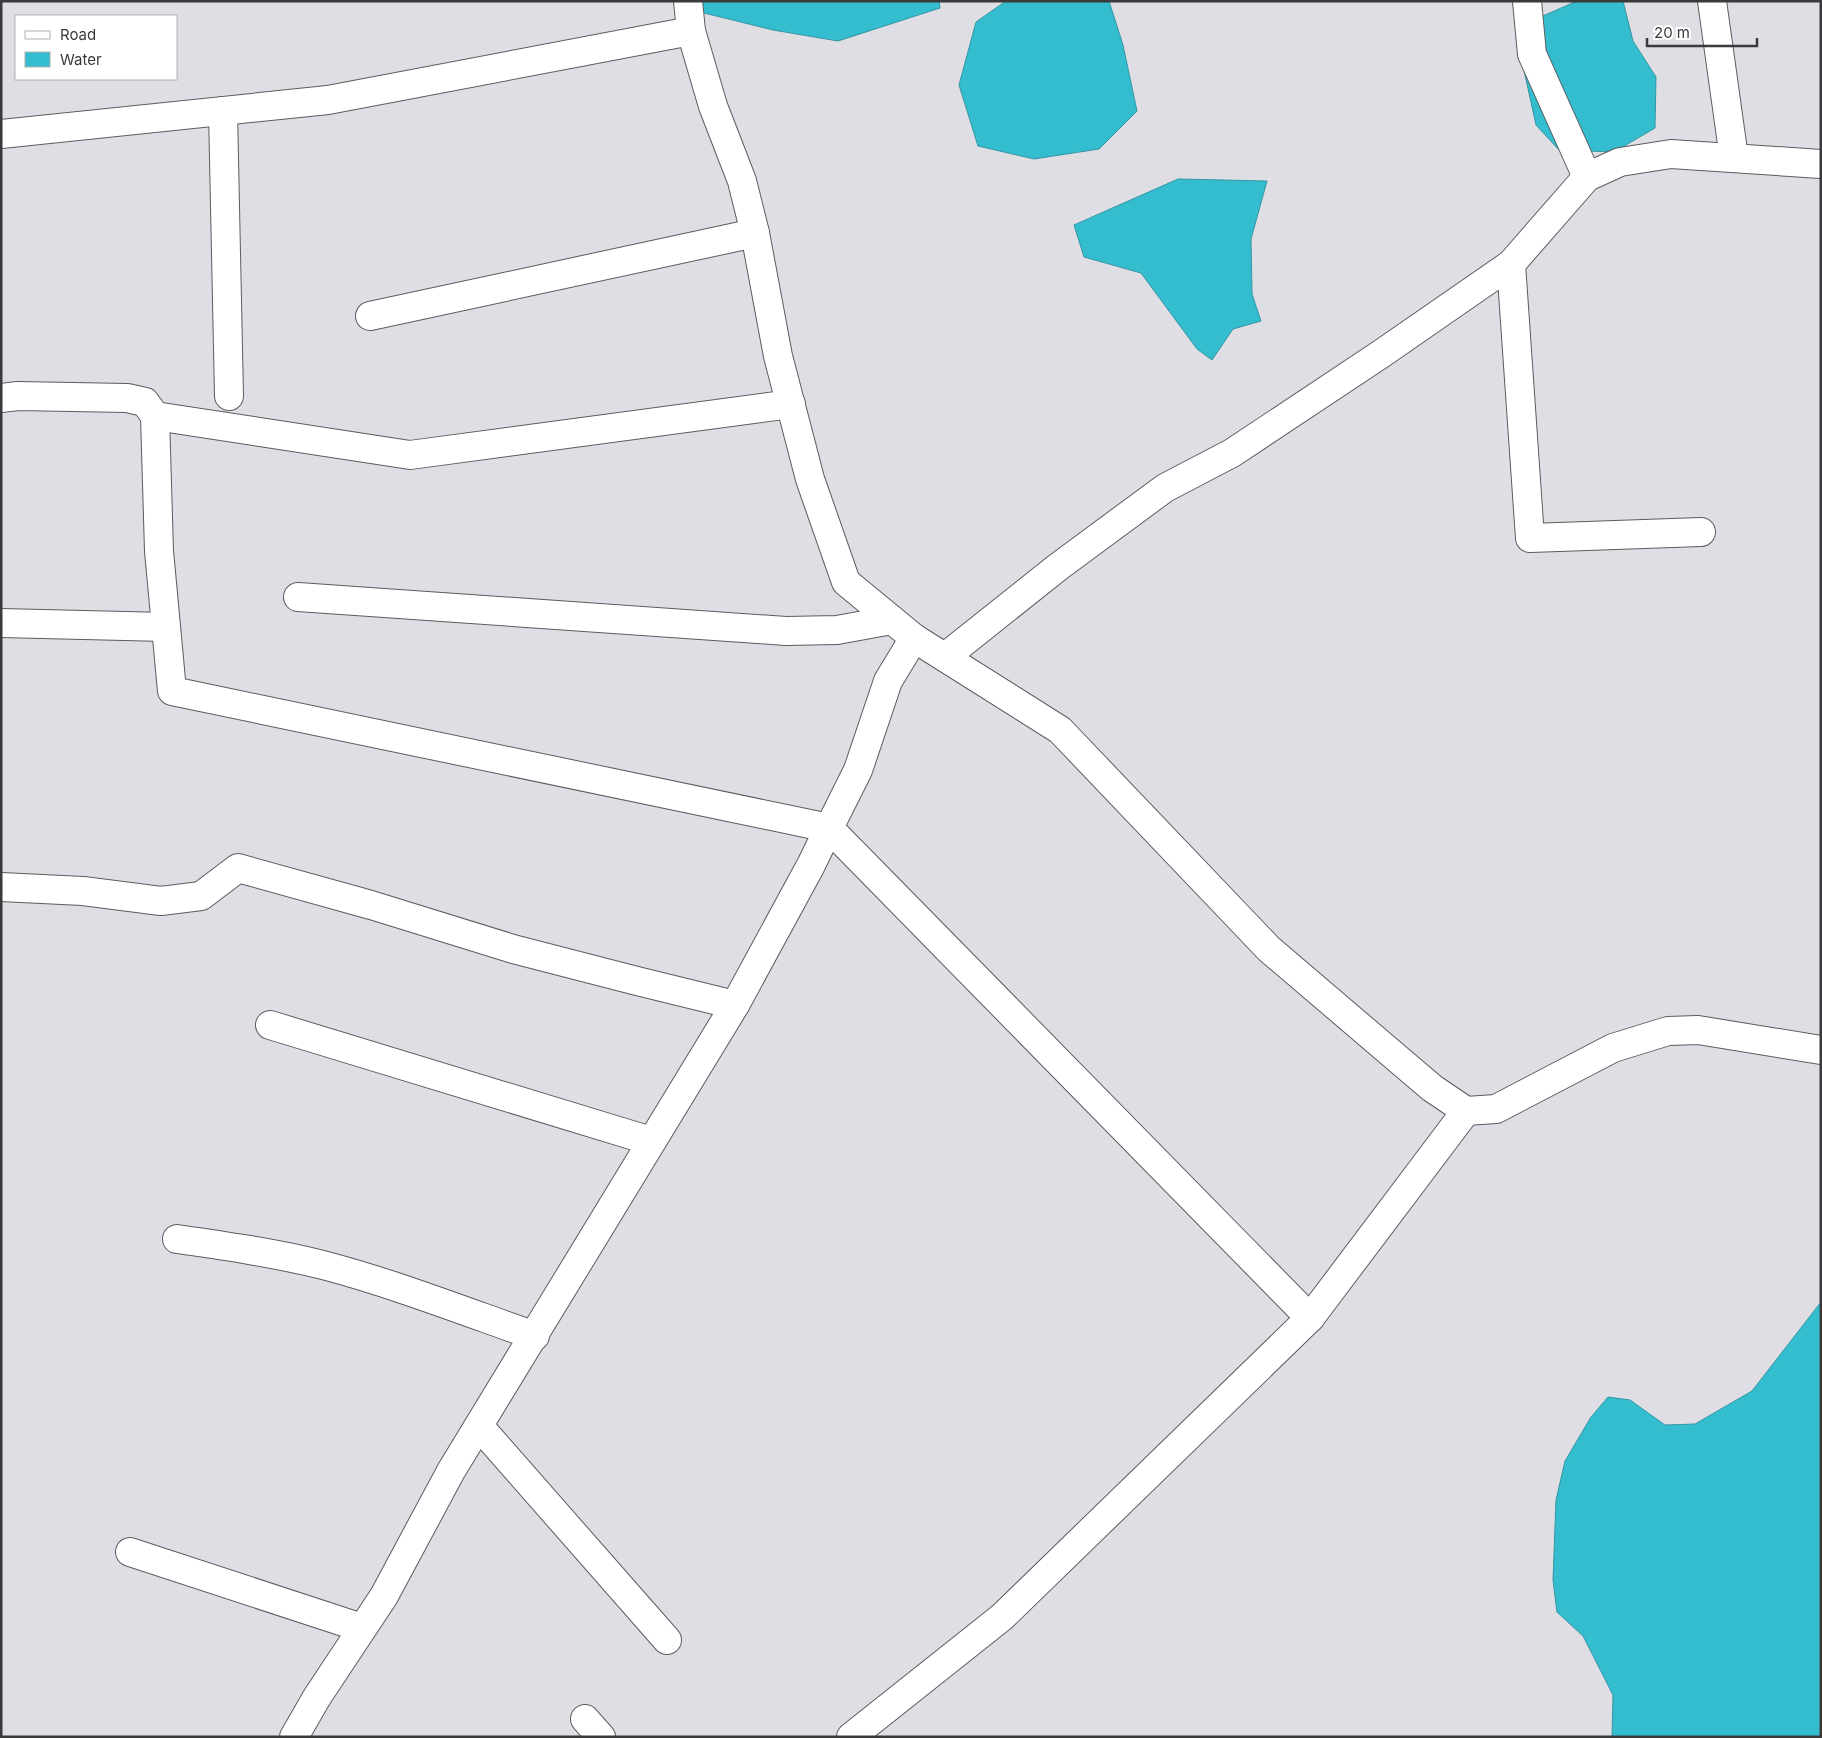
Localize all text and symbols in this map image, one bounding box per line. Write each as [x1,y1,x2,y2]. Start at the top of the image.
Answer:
legend [15,15,178,80]
scale bar [1647,15,1757,47]
text: 20 m [1654,23,1690,42]
text: Road [60,25,96,44]
text: Water [60,50,102,69]

